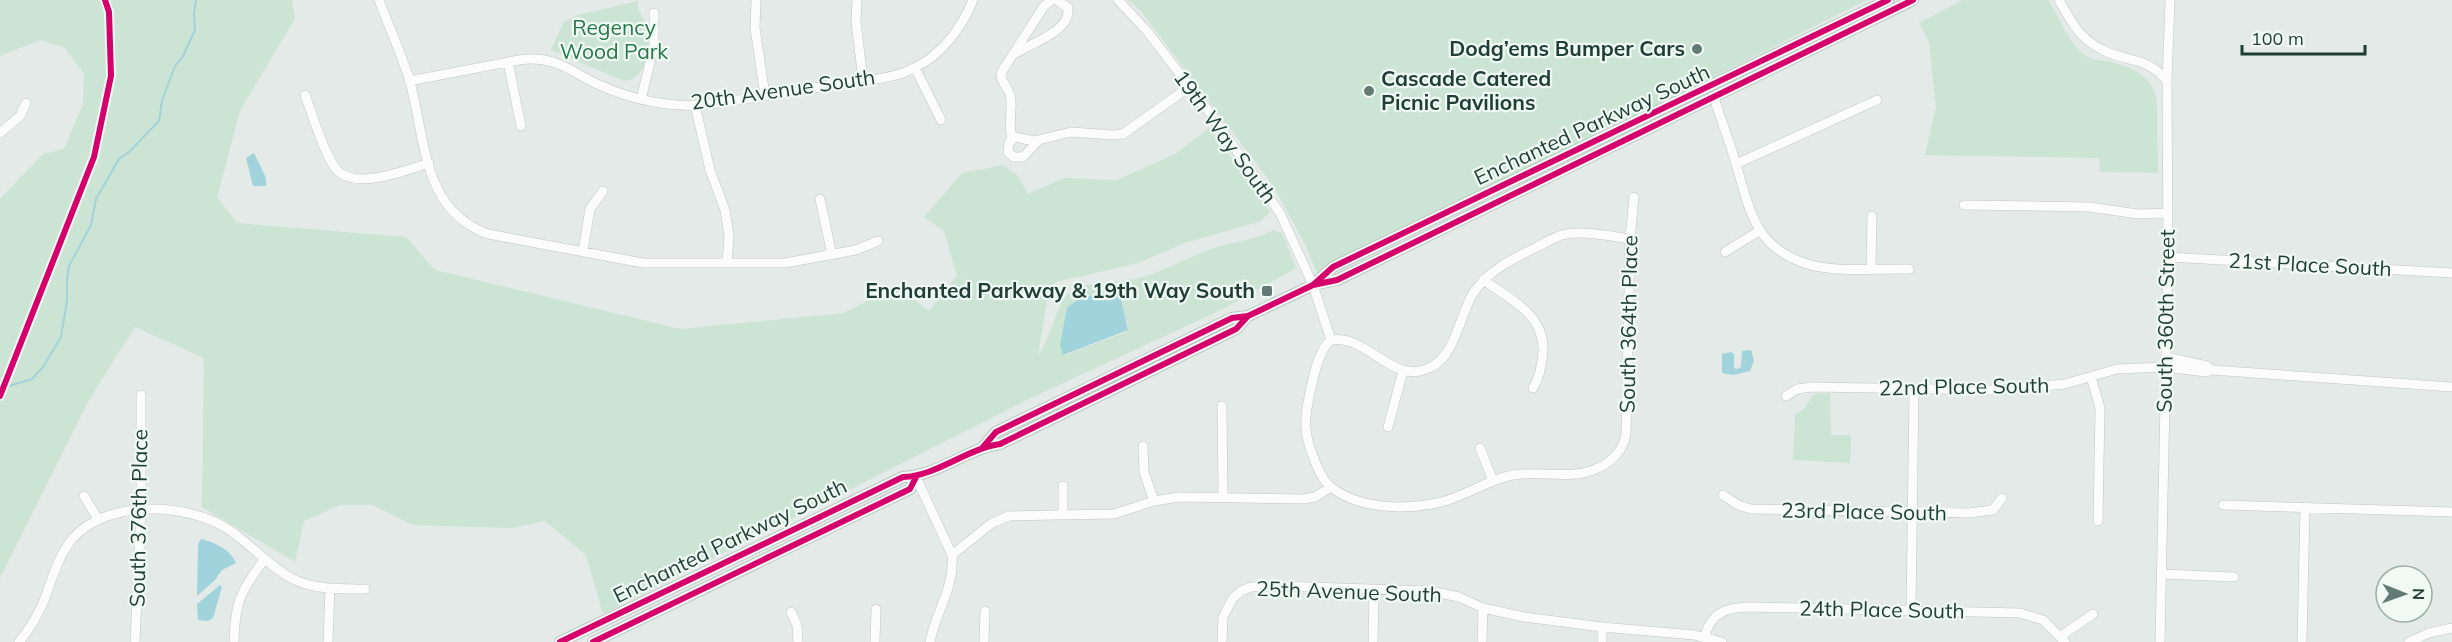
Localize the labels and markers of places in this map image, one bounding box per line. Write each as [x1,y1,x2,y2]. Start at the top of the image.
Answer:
place label: Dodg’ems Bumper Cars [1449,35,1685,61]
marker: Dodg’ems Bumper Cars [1690,42,1704,56]
place label: Cascade Catered Picnic Pavilions [1381,65,1551,115]
marker: Cascade Catered Picnic Pavilions [1362,84,1376,98]
place label: Enchanted Parkway & 19th Way South [865,277,1255,303]
marker: Enchanted Parkway & 19th Way South [1260,284,1274,298]

